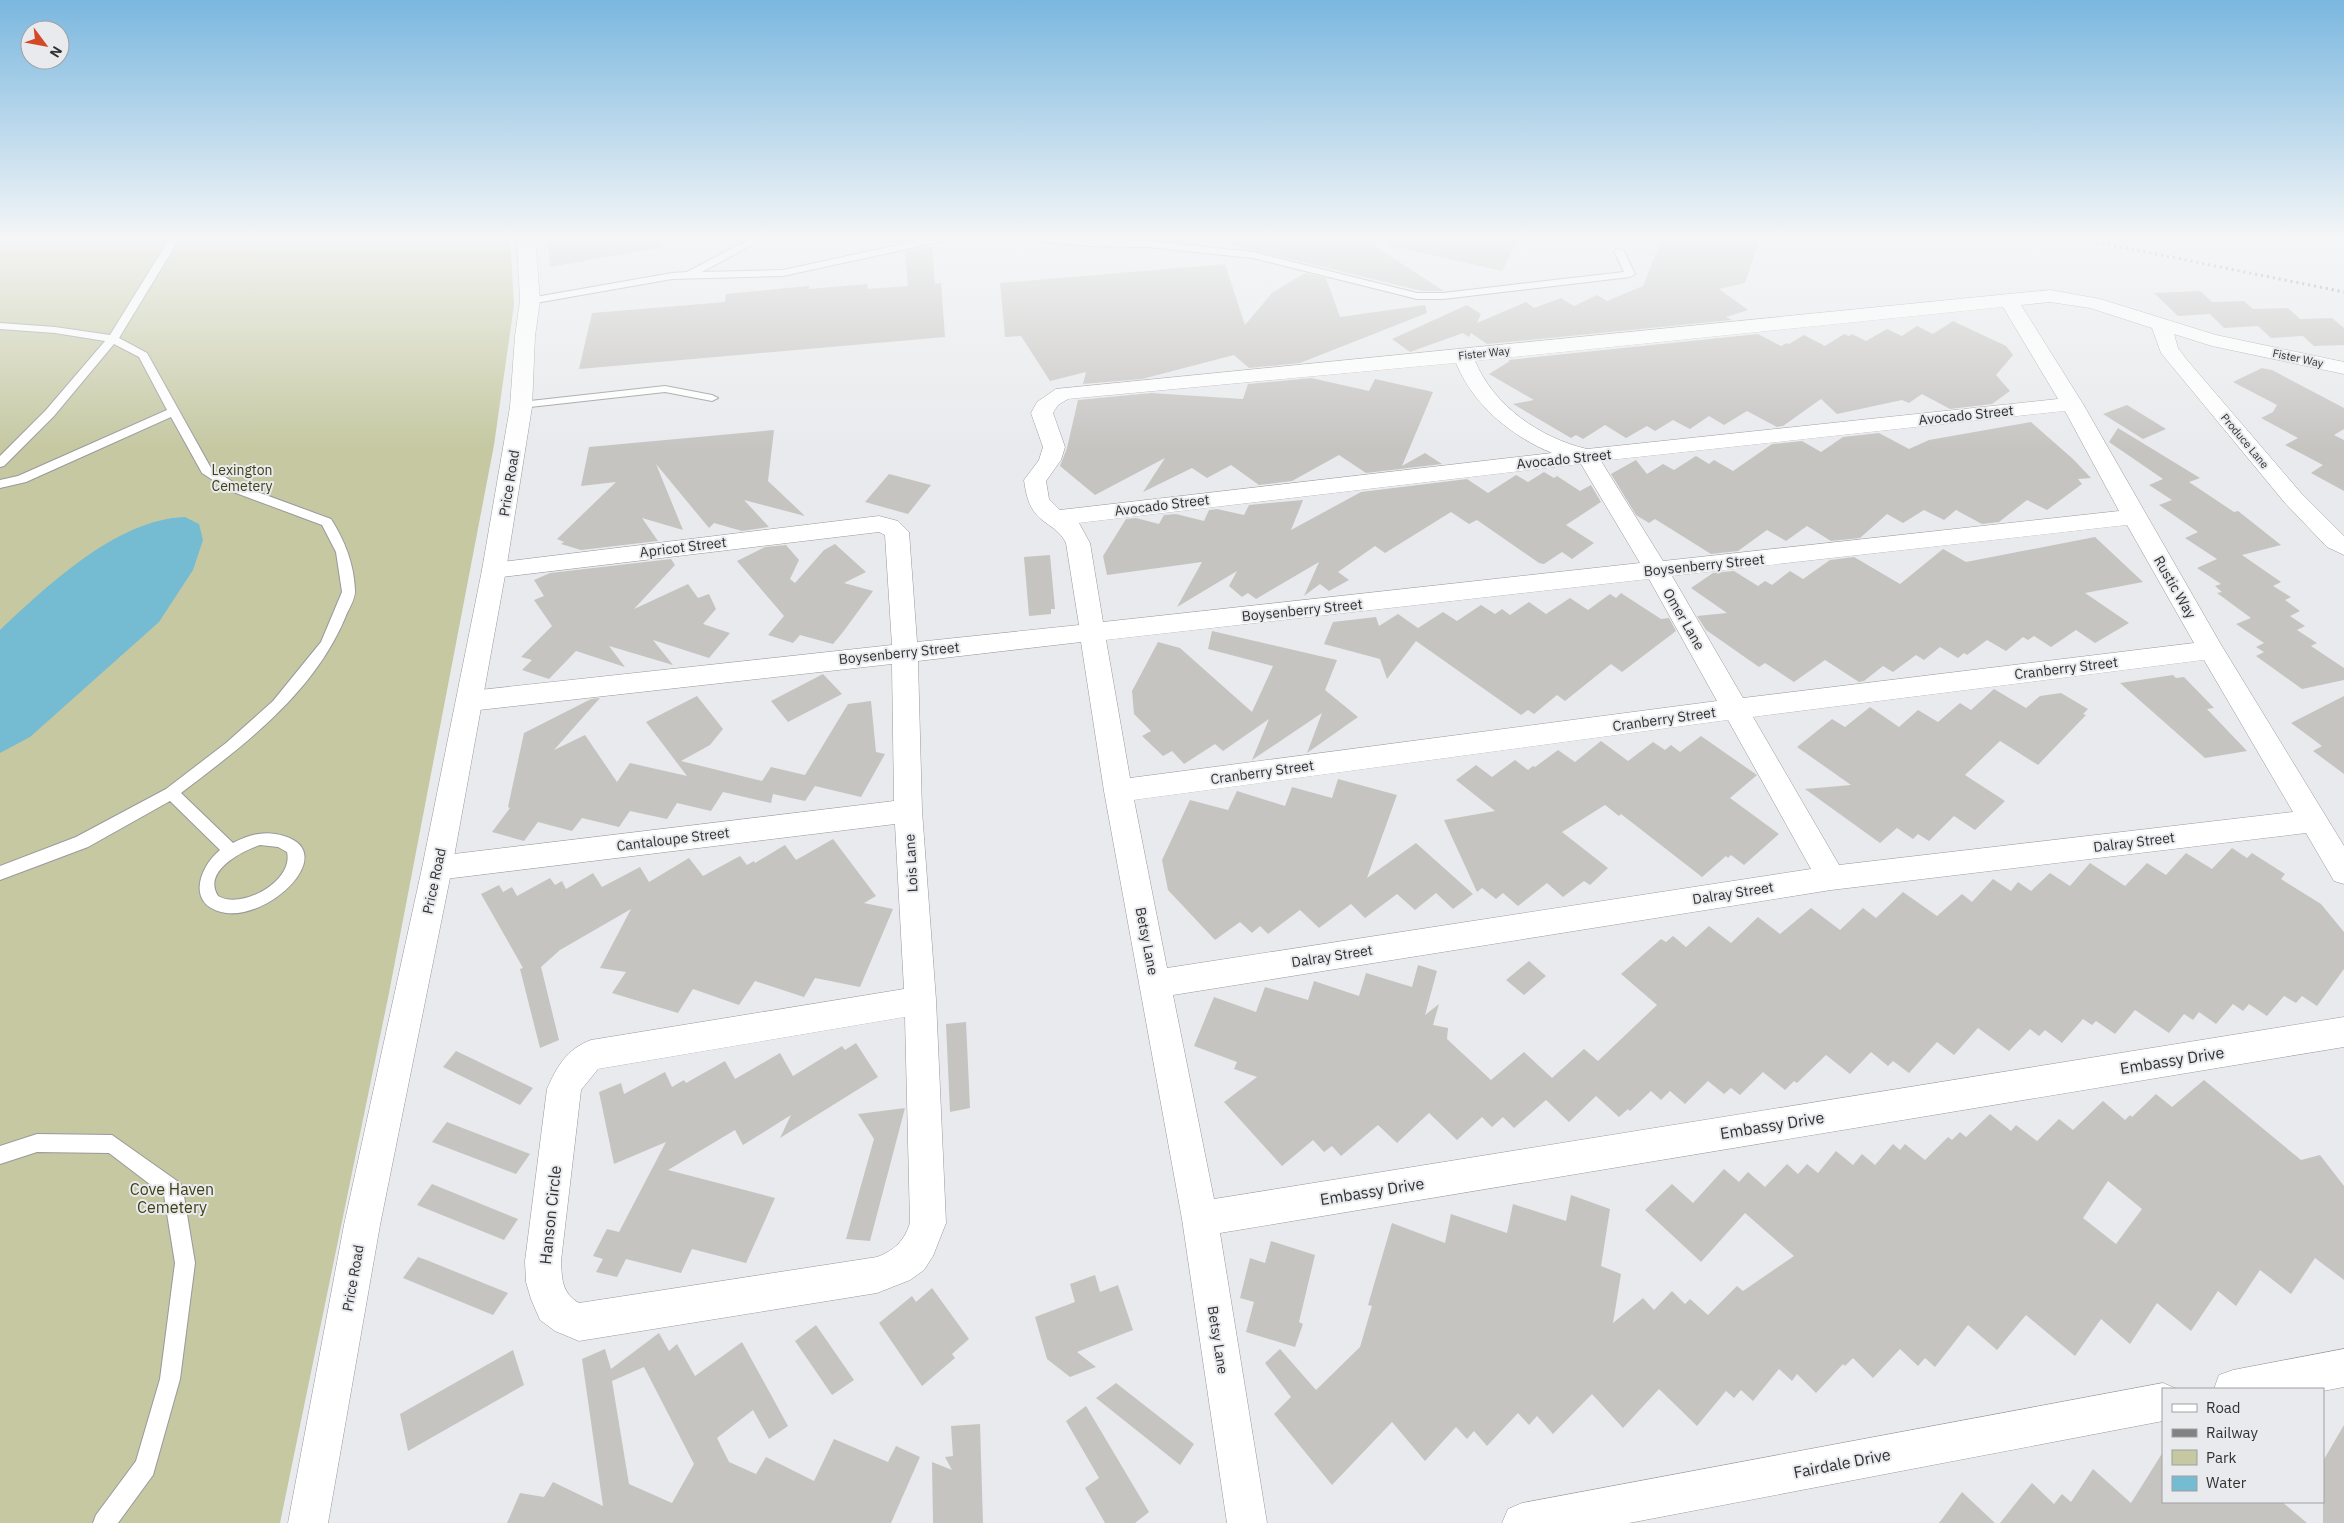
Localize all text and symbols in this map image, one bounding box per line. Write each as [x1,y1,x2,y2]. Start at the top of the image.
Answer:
north arrow [20,20,70,70]
text: N [46,43,66,61]
street label: Fister Way [1458,343,1511,363]
street label: Fister Way [2271,346,2325,370]
street label: Avocado Street [1918,401,2015,429]
street label: Produce Lane [2218,411,2272,471]
street label: Avocado Street [1516,445,1613,473]
street label: Price Road [495,448,523,518]
park label: Lexington Cemetery [211,461,273,495]
street label: Avocado Street [1114,490,1211,520]
street label: Apricot Street [639,533,727,561]
street label: Boysenberry Street [1643,550,1765,580]
street label: Rustic Way [2150,553,2200,621]
street label: Omer Lane [1659,585,1709,653]
street label: Boysenberry Street [1241,595,1363,625]
street label: Boysenberry Street [838,638,960,668]
street label: Cranberry Street [2013,653,2119,683]
street label: Cranberry Street [1611,703,1717,735]
street label: Cranberry Street [1209,756,1315,788]
street label: Cantaloupe Street [616,823,731,855]
street label: Dalray Street [2092,828,2176,856]
street label: Lois Lane [900,833,922,893]
street label: Price Road [418,846,450,916]
street label: Dalray Street [1691,878,1775,908]
street label: Betsy Lane [1132,906,1162,977]
street label: Dalray Street [1290,941,1374,971]
street label: Embassy Drive [2118,1042,2226,1078]
street label: Embassy Drive [1718,1107,1826,1143]
street label: Hanson Circle [535,1164,565,1266]
street label: Embassy Drive [1318,1173,1426,1209]
park label: Cove Haven Cemetery [130,1179,214,1217]
street label: Price Road [338,1243,368,1313]
street label: Betsy Lane [1204,1305,1232,1376]
legend [2162,1388,2324,1503]
text: Road [2206,1398,2241,1417]
text: Railway [2206,1423,2259,1442]
street label: Fairdale Drive [1792,1444,1892,1482]
text: Park [2206,1448,2236,1467]
text: Water [2206,1473,2247,1492]

